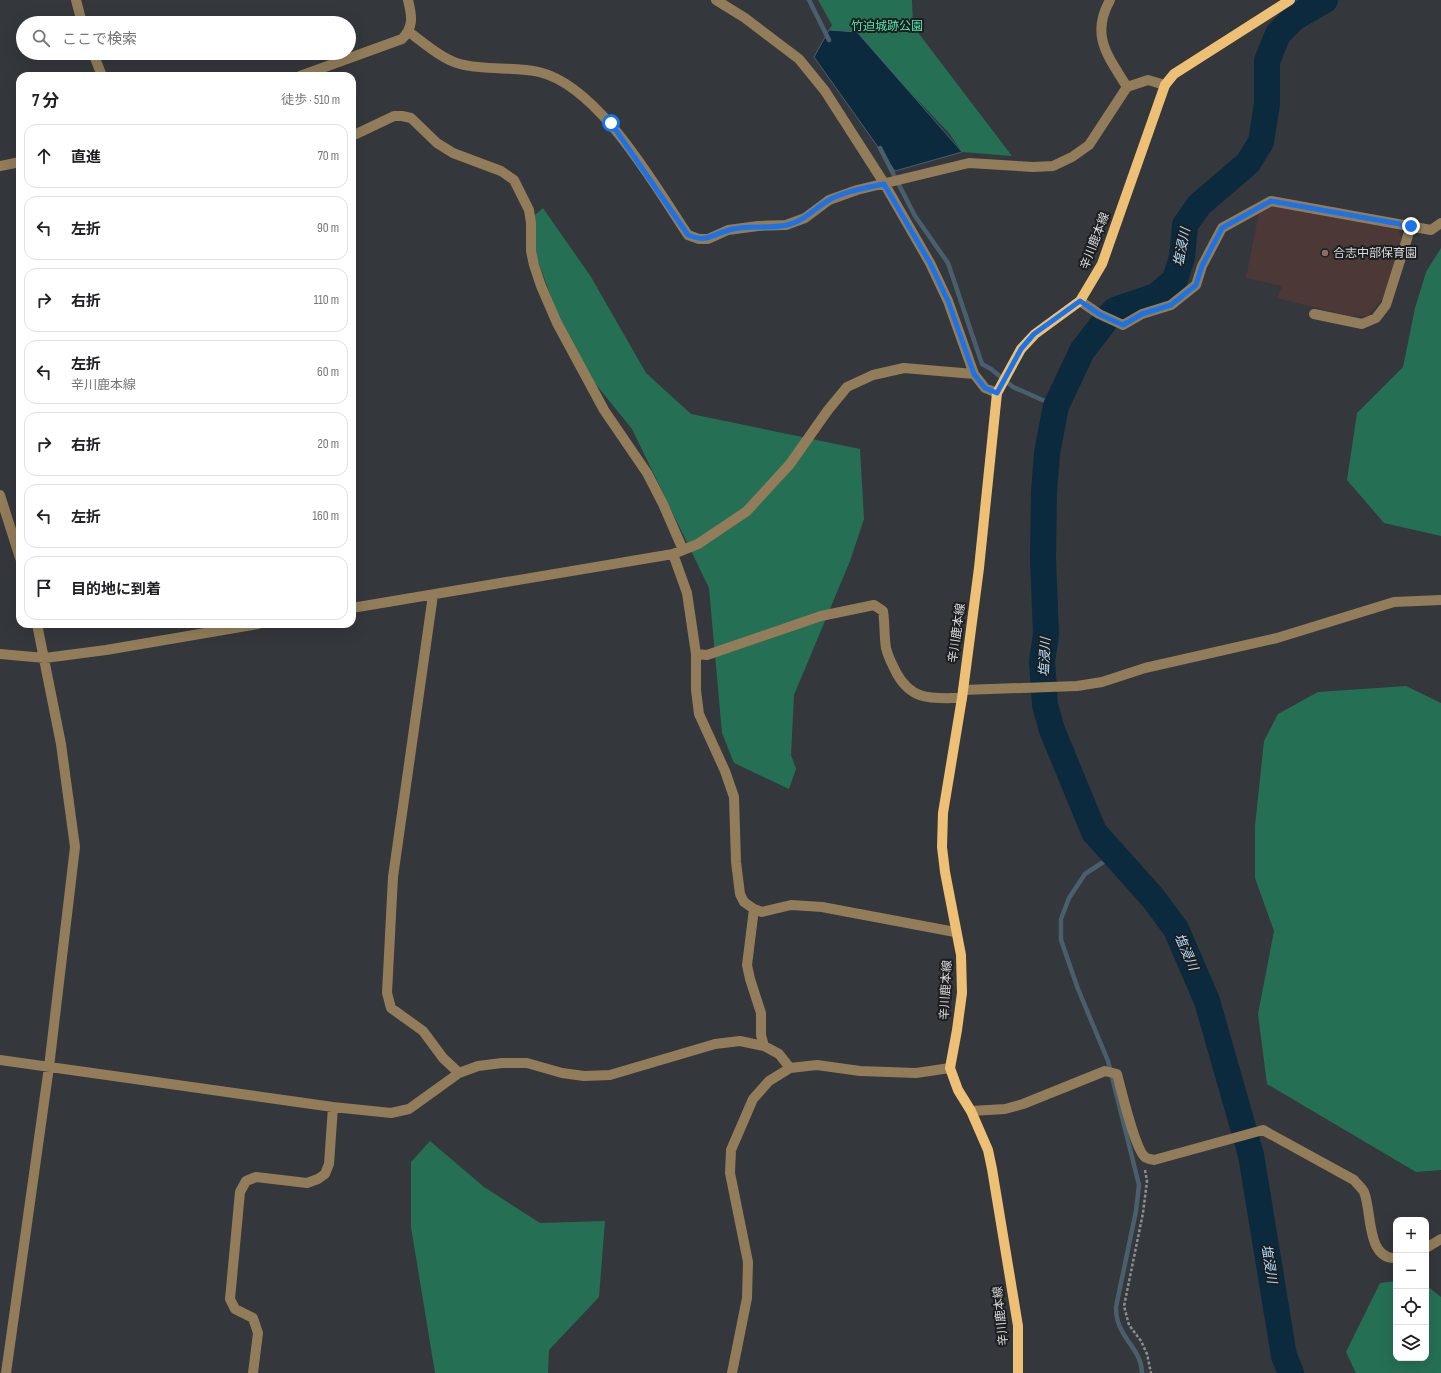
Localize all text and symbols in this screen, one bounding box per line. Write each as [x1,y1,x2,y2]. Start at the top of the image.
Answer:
search box [16,16,356,60]
park label: 竹迫城跡公園 [851,19,923,34]
icon: search [30,27,52,49]
text: ここで検索 [62,30,137,49]
text: 7 分 [32,91,59,111]
text: 徒歩 · 510 m [281,92,340,108]
route start [602,114,620,132]
icon: ahead [33,145,55,167]
text: 直進 [71,148,101,167]
text: 70 m [318,148,339,164]
street label: 辛川鹿本線 [1077,210,1113,272]
icon: left [33,217,55,239]
route end [1402,217,1420,235]
text: 左折 [71,220,101,239]
text: 90 m [317,220,339,236]
water label: 塩浸川 [1170,224,1194,268]
place label: 合志中部保育園 [1333,246,1417,261]
marker: 合志中部保育園 [1320,248,1330,258]
icon: right [33,289,55,311]
text: 右折 [71,292,101,311]
text: 110 m [314,292,339,308]
text: 左折 [71,355,101,374]
icon: left [33,361,55,383]
text: 60 m [317,364,339,380]
text: 辛川鹿本線 [71,377,136,393]
icon: right [33,433,55,455]
text: 右折 [71,436,101,455]
text: 20 m [317,436,339,452]
icon: left [33,505,55,527]
text: 左折 [71,508,101,527]
text: 160 m [313,508,339,524]
icon: arrive [33,577,55,599]
text: 目的地に到着 [71,580,161,599]
street label: 辛川鹿本線 [945,602,969,664]
water label: 塩浸川 [1036,635,1054,677]
water label: 塩浸川 [1171,931,1202,975]
street label: 辛川鹿本線 [937,960,955,1020]
map controls [1393,1217,1429,1361]
button: + [1393,1217,1429,1253]
water label: 塩浸川 [1258,1243,1280,1286]
button: − [1393,1253,1429,1289]
street label: 辛川鹿本線 [990,1285,1012,1347]
button: locate [1393,1289,1429,1325]
button: layers [1393,1325,1429,1361]

